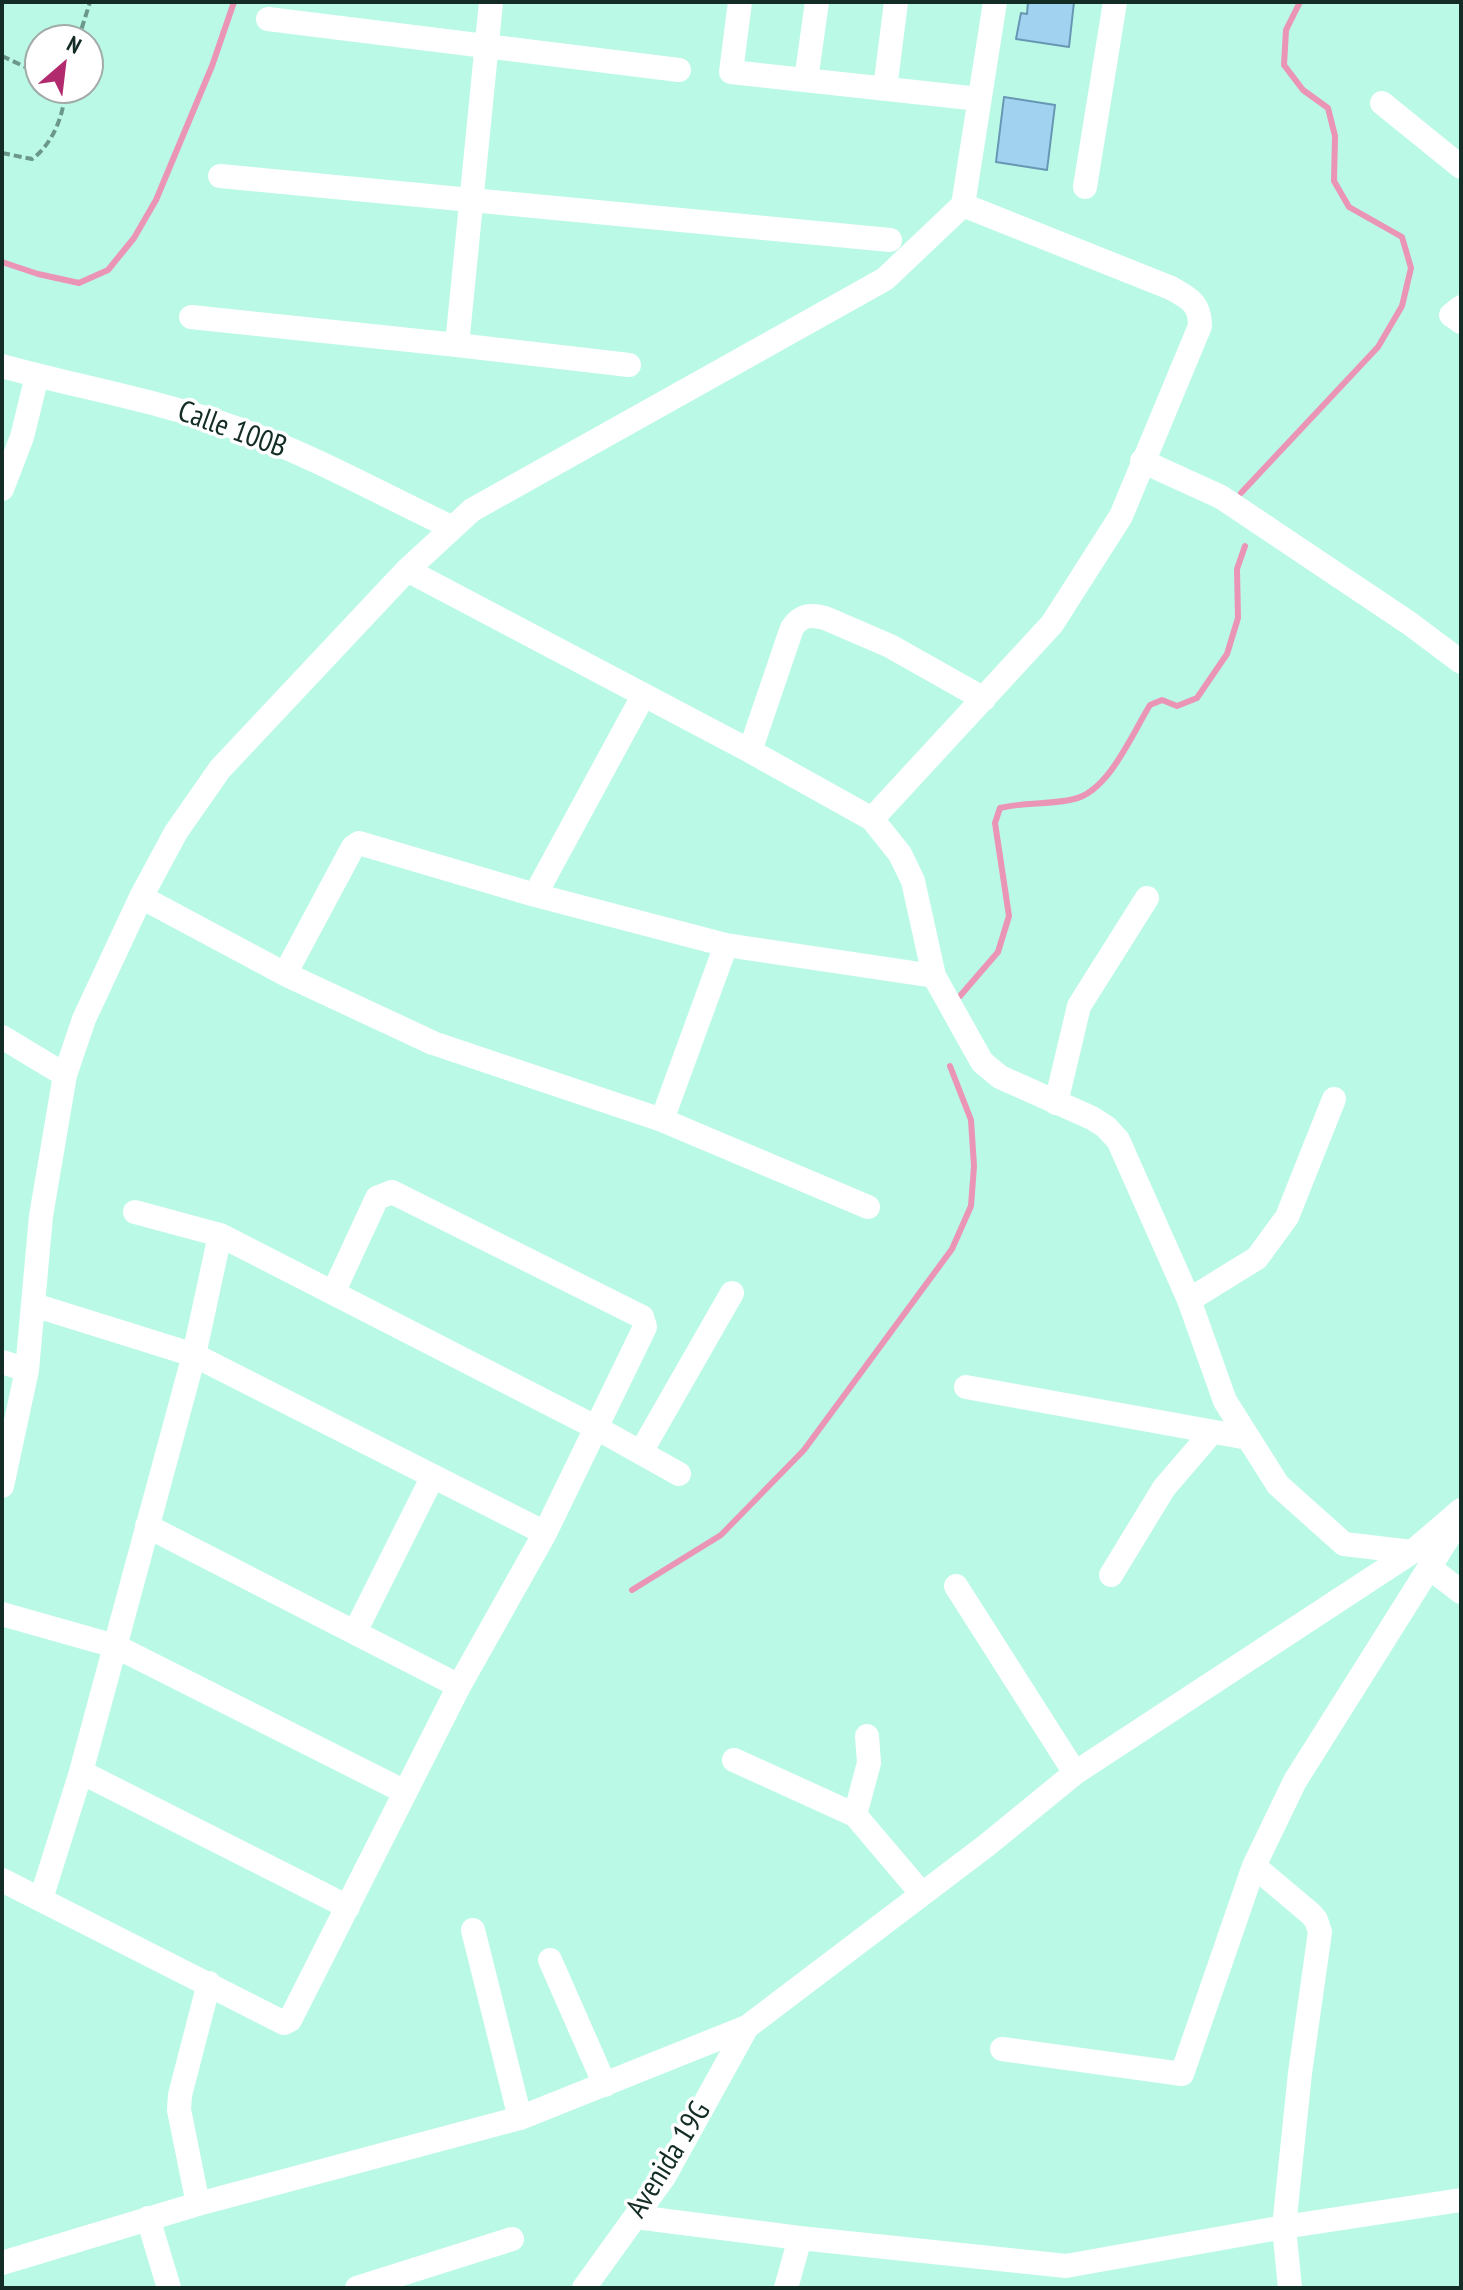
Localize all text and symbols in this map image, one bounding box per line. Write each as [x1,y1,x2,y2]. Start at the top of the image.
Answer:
north arrow [24,24,104,104]
text: N [62,29,86,60]
street label: Calle 100B [173,394,291,466]
street label: Avenida 19G [619,2095,719,2225]

